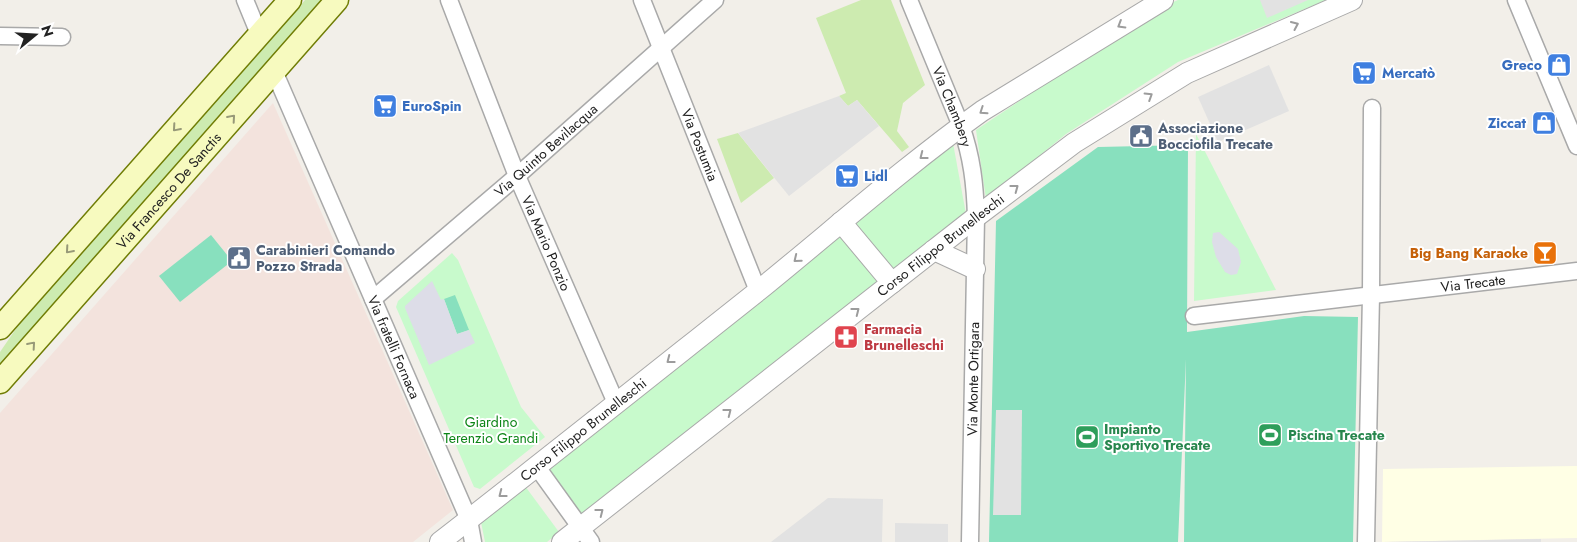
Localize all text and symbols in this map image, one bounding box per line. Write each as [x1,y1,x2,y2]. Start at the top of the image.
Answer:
north arrow [10,10,60,60]
one-way arrow [1117,19,1126,29]
one-way arrow [1290,20,1299,31]
text: N [36,23,59,39]
shop icon: Greco [1546,52,1572,78]
place label: Greco [1502,55,1542,75]
supermarket icon: Mercatò [1351,60,1377,86]
street label: Via Chambery [927,63,977,150]
place label: Mercatò [1382,63,1435,83]
supermarket icon: EuroSpin [372,93,398,119]
one-way arrow [1144,93,1153,103]
place label: EuroSpin [402,96,462,116]
street label: Via Quinto Bevilacqua [490,99,602,201]
one-way arrow [979,104,988,114]
street label: Via Postumia [676,106,723,184]
shop icon: Ziccat [1531,110,1557,136]
place label: Ziccat [1488,113,1527,133]
one-way arrow [227,115,236,124]
place label: Associazione Bocciofila Trecate [1157,118,1273,154]
one-way arrow [173,123,182,132]
public building icon: Associazione Bocciofila Trecate [1128,123,1154,149]
street label: Via Francesco De Sanctis [112,128,226,254]
one-way arrow [919,150,928,159]
supermarket icon: Lidl [834,163,860,189]
place label: Lidl [864,166,888,186]
one-way arrow [1009,185,1018,193]
street label: Corso Filippo Brunelleschi [873,189,1008,301]
street label: Via Mario Ponzio [517,192,576,294]
place label: Carabinieri Comando Pozzo Strada [256,240,395,276]
bar icon: Big Bang Karaoke [1532,240,1558,266]
place label: Big Bang Karaoke [1410,243,1528,263]
one-way arrow [66,245,75,254]
public building icon: Carabinieri Comando Pozzo Strada [226,245,252,271]
one-way arrow [793,253,802,262]
street label: Via Trecate [1440,269,1507,297]
street label: Via fratelli Fornaca [363,292,425,402]
one-way arrow [850,309,859,317]
place label: Farmacia Brunelleschi [864,319,944,355]
street label: Via Monte Ortigara [962,322,984,436]
pharmacy icon: Farmacia Brunelleschi [833,324,859,350]
one-way arrow [26,342,35,351]
one-way arrow [667,355,676,363]
street label: Corso Filippo Brunelleschi [516,373,651,486]
one-way arrow [722,409,731,417]
park label: Giardino Terenzio Grandi [444,412,538,448]
place label: Impianto Sportivo Trecate [1104,419,1211,455]
sports icon: Piscina Trecate [1257,422,1283,448]
sports icon: Impianto Sportivo Trecate [1074,424,1100,450]
place label: Piscina Trecate [1288,425,1385,445]
one-way arrow [499,489,508,497]
one-way arrow [594,509,603,517]

